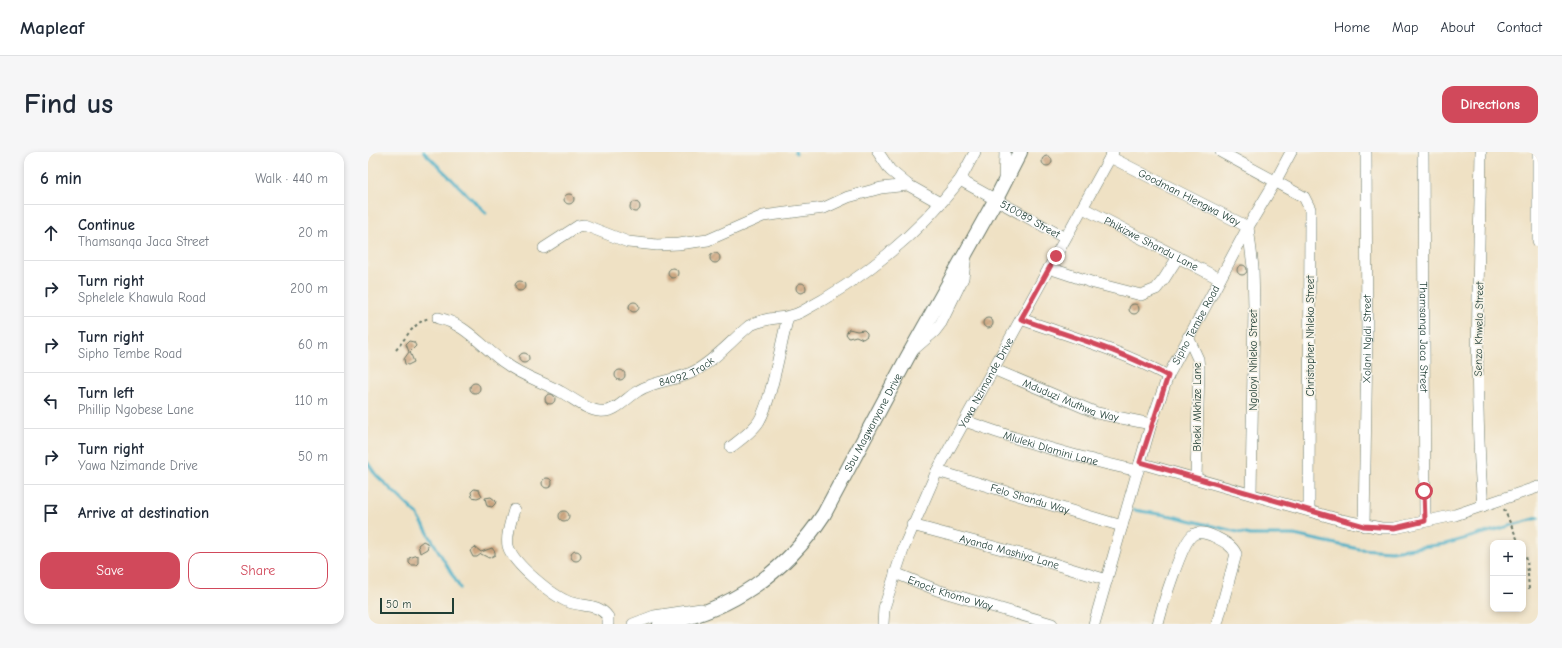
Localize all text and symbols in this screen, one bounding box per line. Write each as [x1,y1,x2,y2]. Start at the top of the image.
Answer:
text: Mapleaf [20,17,84,39]
text: Home [1334,19,1370,36]
text: Map [1392,19,1418,36]
text: About [1440,19,1475,36]
text: Contact [1497,19,1542,36]
button: Directions [1442,86,1538,123]
text: Find us [24,88,113,120]
street label: Goodman Hlengwa Way [1136,166,1243,229]
text: 6 min [40,169,82,188]
text: Walk · 440 m [255,171,328,186]
street label: 510089 Street [998,197,1063,241]
street label: Phikizwe Shandu Lane [1102,214,1201,273]
text: Continue [78,216,135,234]
icon: ahead [40,222,62,244]
text: 20 m [298,225,328,240]
text: Thamsanqa Jaca Street [78,234,209,249]
route end [1047,247,1065,265]
text: Turn right [78,272,144,290]
street label: Christopher Nhleko Street [1304,275,1317,397]
icon: right [40,278,62,300]
text: 200 m [290,281,328,296]
street label: Senzo Khwela Street [1472,281,1486,377]
street label: Thamsanqa Jaca Street [1417,282,1431,393]
street label: Sipho Tembe Road [1169,283,1222,367]
text: Sphelele Khawula Road [78,290,206,305]
street label: Xolani Ngidi Street [1360,294,1374,384]
street label: Ngoloyi Nhleko Street [1247,308,1260,411]
text: Turn right [78,328,144,346]
icon: right [40,334,62,356]
street label: Yawa Nzimande Drive [956,335,1016,430]
text: 60 m [298,337,328,352]
text: Sipho Tembe Road [78,346,182,361]
street label: 84092 Track [657,353,717,389]
street label: Bheki Mkhize Lane [1191,362,1204,451]
street label: Sbu Magwanyane Drive [841,371,904,474]
street label: Mduduzi Muthwa Way [1021,376,1120,424]
text: Turn left [78,384,134,402]
icon: left [40,390,62,412]
text: 110 m [295,393,328,408]
text: Phillip Ngobese Lane [78,402,194,417]
street label: Mluleki Dlamini Lane [1002,428,1100,468]
text: Turn right [78,440,144,458]
icon: right [40,446,62,468]
text: 50 m [298,449,328,464]
text: Yawa Nzimande Drive [78,458,198,473]
street label: Felo Shandu Way [989,481,1071,517]
route start [1415,482,1433,500]
icon: arrive [40,502,62,524]
text: Arrive at destination [78,504,209,522]
street label: Ayanda Mashiya Lane [958,532,1061,572]
map controls [1490,540,1526,612]
button: + [1490,540,1526,576]
button: Save [40,552,180,589]
button: Share [188,552,328,589]
street label: Enock Khomo Way [906,572,995,613]
button: − [1490,576,1526,612]
scale bar [380,596,454,615]
text: 50 m [386,598,411,611]

